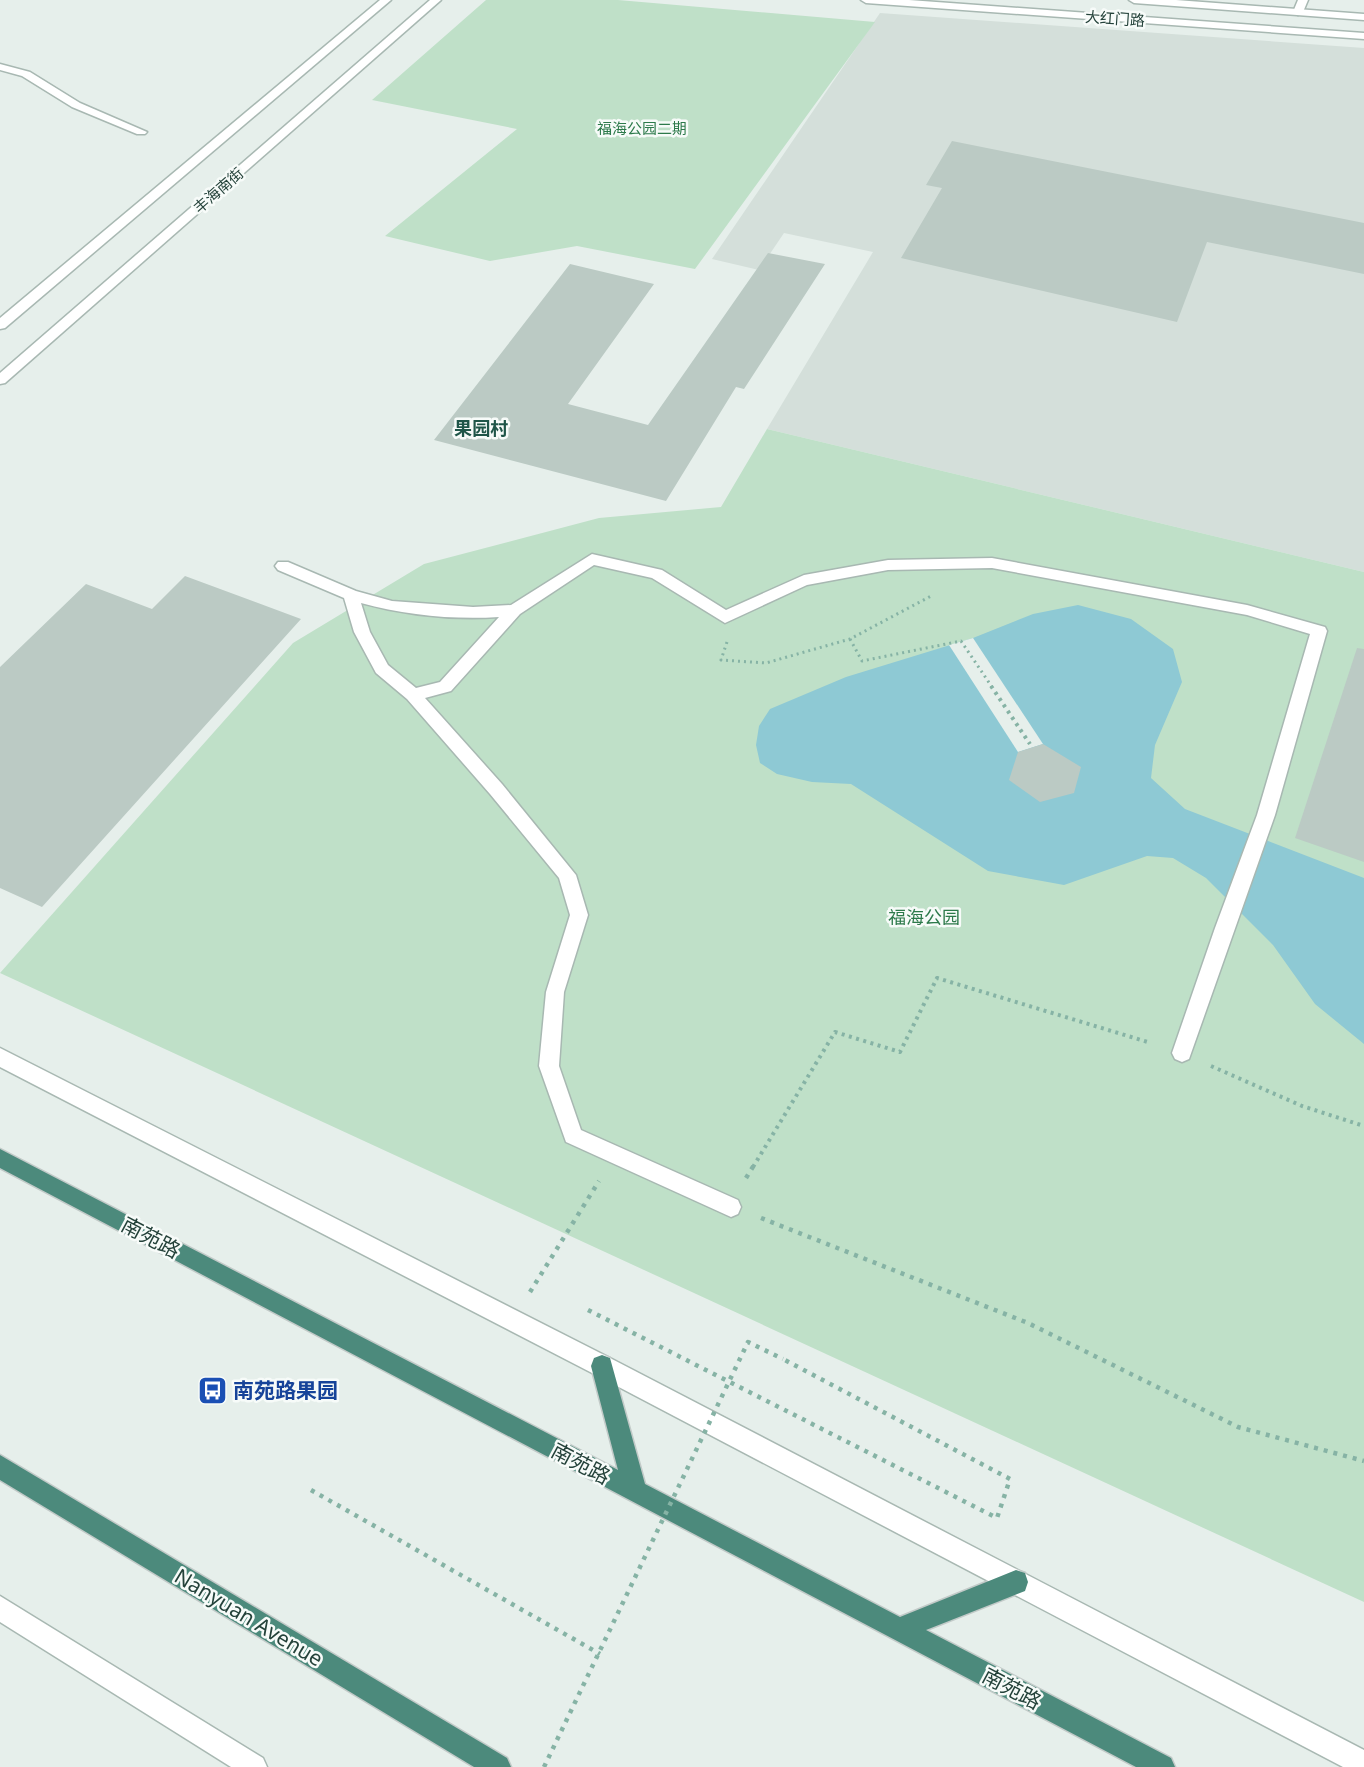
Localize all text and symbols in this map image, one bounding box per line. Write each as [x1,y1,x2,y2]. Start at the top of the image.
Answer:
street label: 大红门路 [1084,6,1146,30]
park label: 福海公园二期 [597,118,687,138]
street label: 丰海南街 [189,163,247,217]
district label: 果园村 [454,416,508,440]
park label: 福海公园 [888,905,960,929]
street label: 南苑路 [117,1210,185,1264]
bus stop icon: 南苑路果园 [196,1374,228,1406]
place label: 南苑路果园 [233,1376,338,1404]
street label: 南苑路 [547,1436,615,1490]
street label: Nanyuan Avenue [170,1562,328,1672]
street label: 南苑路 [978,1661,1046,1715]

